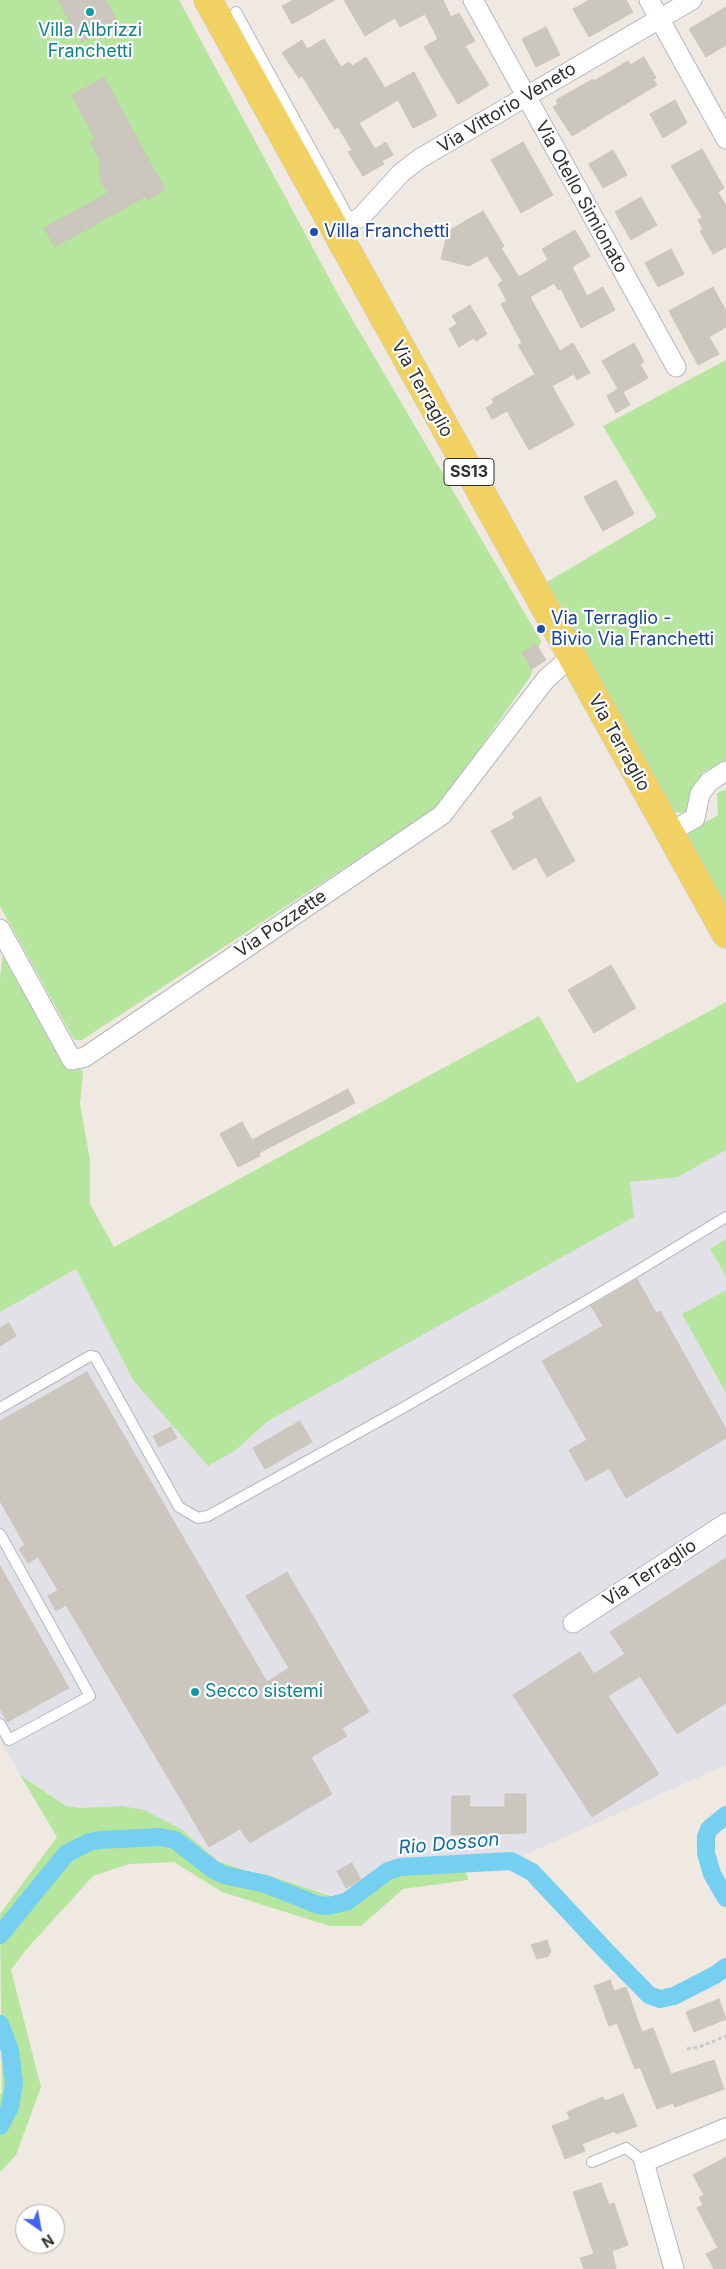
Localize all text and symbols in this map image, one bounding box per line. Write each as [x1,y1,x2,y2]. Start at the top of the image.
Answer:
marker: Villa Albrizzi Franchetti [84,6,96,18]
place label: Villa Albrizzi Franchetti [38,20,142,62]
street label: Via Vittorio Veneto [434,58,580,158]
street label: Via Otello Simionato [530,117,632,277]
place label: Villa Franchetti [324,221,449,243]
marker: Villa Franchetti [308,226,320,238]
street label: Via Terraglio [387,337,457,441]
road number: SS13 [444,458,494,486]
place label: Via Terraglio - Bivio Via Franchetti [551,608,714,650]
marker: Via Terraglio - Bivio Via Franchetti [535,623,547,635]
street label: Via Terraglio [584,691,654,795]
street label: Via Pozzette [231,886,331,962]
street label: Via Terraglio [599,1535,701,1611]
place label: Secco sistemi [205,1681,323,1703]
marker: Secco sistemi [189,1686,201,1698]
water label: Rio Dosson [398,1828,500,1860]
north arrow [15,2204,65,2254]
text: N [39,2231,57,2251]

